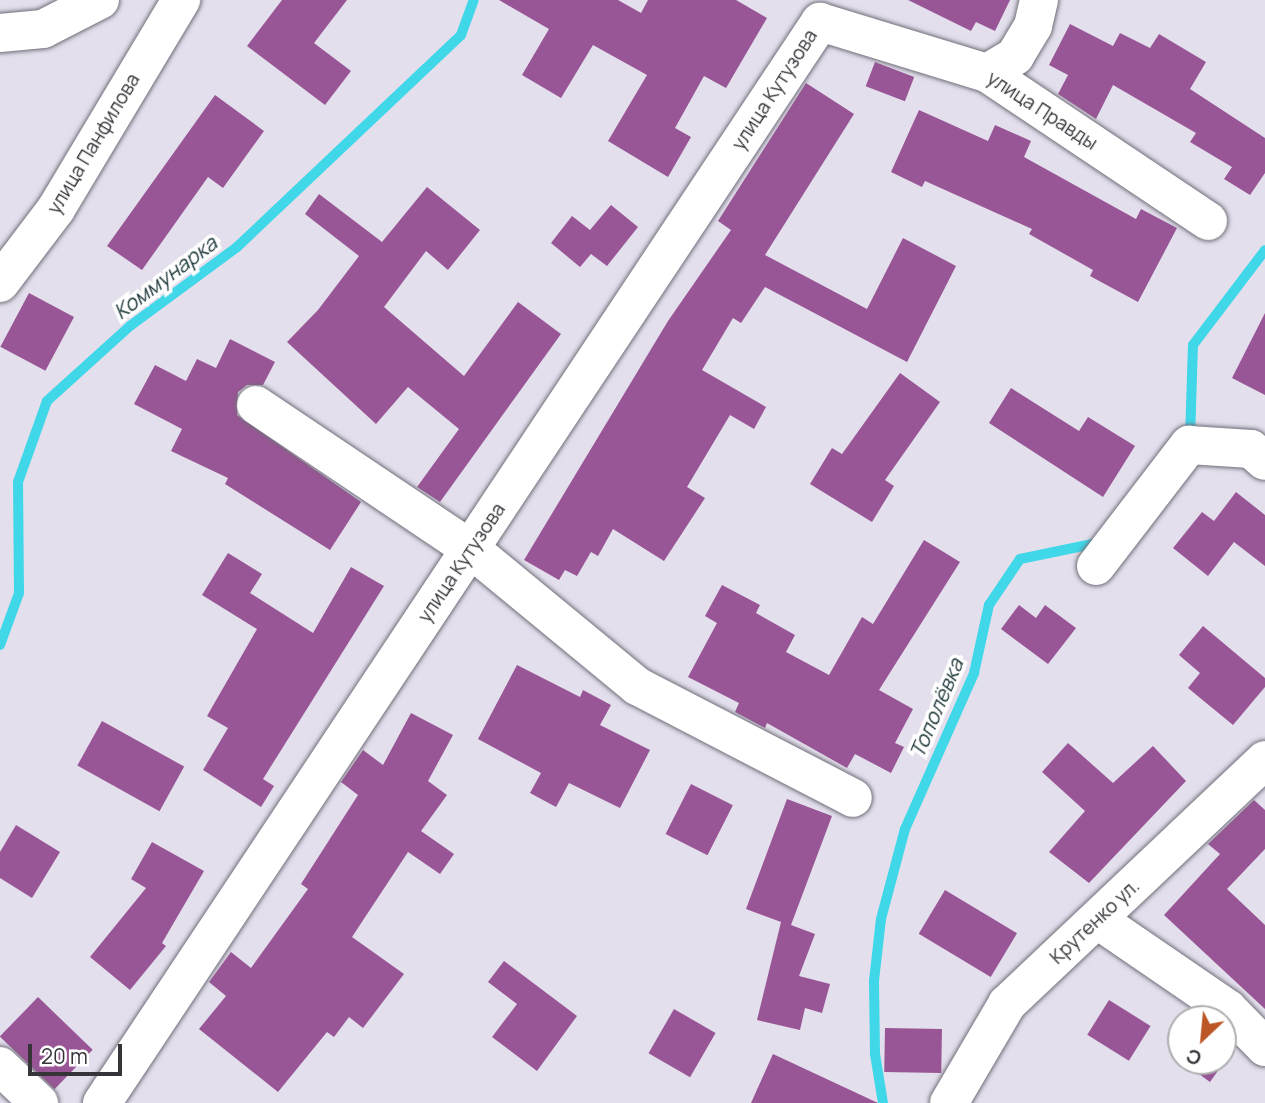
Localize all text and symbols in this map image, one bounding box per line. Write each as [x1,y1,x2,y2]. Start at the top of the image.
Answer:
street label: улица Кутузова [728,25,822,155]
street label: улица Правды [983,67,1101,155]
street label: улица Панфилова [43,70,145,218]
water label: Коммунарка [108,230,222,324]
street label: улица Кутузова [414,499,510,627]
water label: Тополёвка [904,655,968,761]
street label: Крутенко ул. [1046,875,1144,969]
north arrow [1167,1005,1237,1075]
scale bar [32,1030,126,1074]
text: 20 m [41,1042,88,1070]
text: С [1182,1042,1206,1072]

